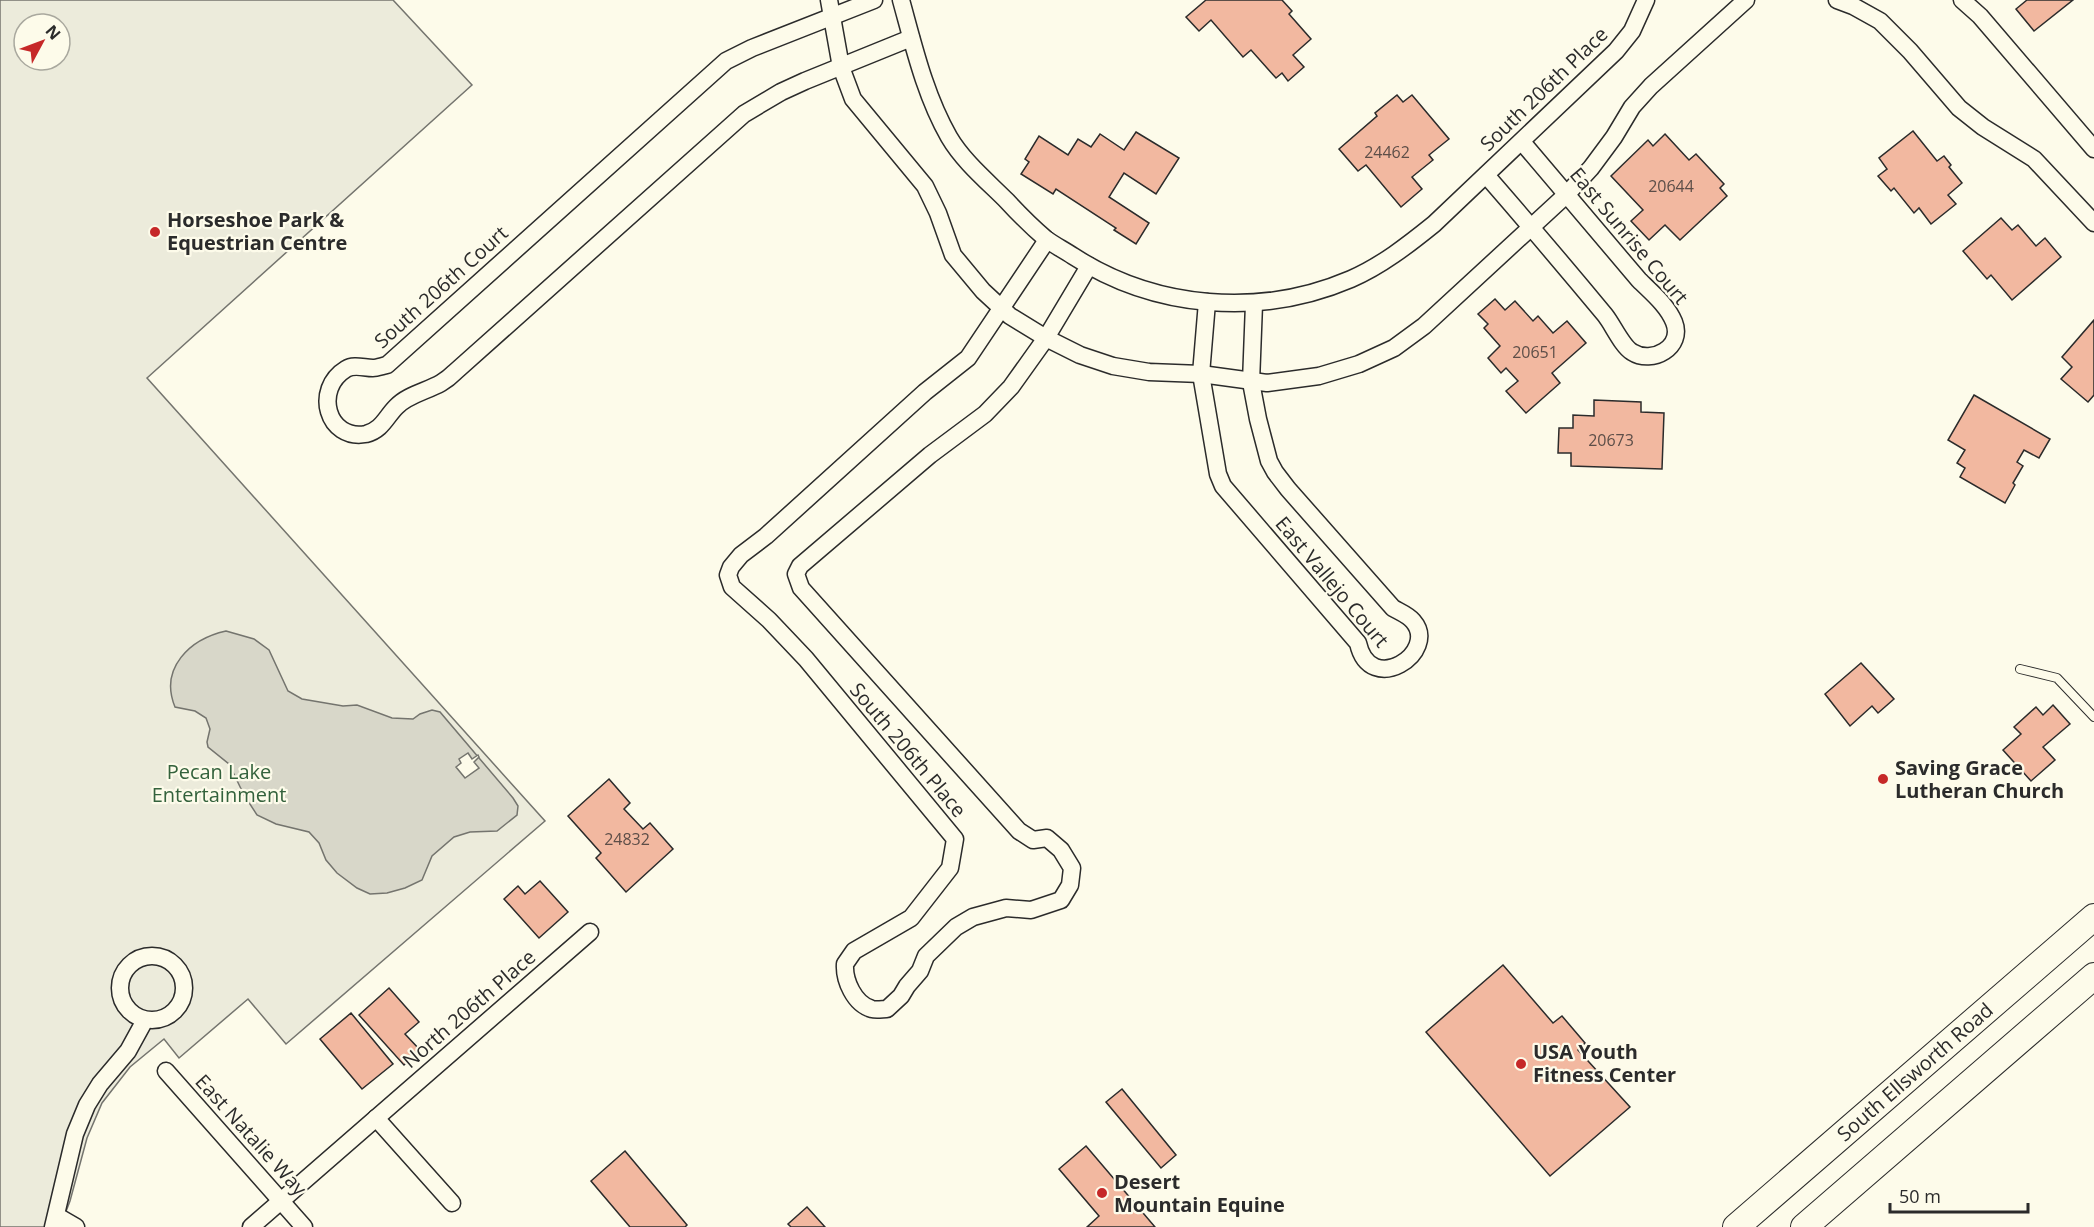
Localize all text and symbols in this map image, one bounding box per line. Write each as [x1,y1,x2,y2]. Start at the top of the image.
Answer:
north arrow [12,12,72,72]
text: N [41,20,66,44]
street label: South 206th Place [1474,21,1613,157]
house number: 24462 [1364,141,1410,163]
street label: East Sunrise Court [1564,162,1695,310]
house number: 20644 [1648,175,1694,197]
place label: Horseshoe Park & Equestrian Centre [167,206,347,256]
street label: South 206th Court [368,219,513,354]
marker: Horseshoe Park & Equestrian Centre [148,225,162,239]
house number: 20651 [1512,341,1558,363]
house number: 20673 [1588,429,1634,451]
street label: East Vallejo Court [1270,511,1395,653]
street label: South 206th Place [844,677,973,823]
place label: Saving Grace Lutheran Church [1895,754,2064,804]
park label: Pecan Lake Entertainment [152,758,286,808]
marker: Saving Grace Lutheran Church [1876,772,1890,786]
house number: 24832 [604,828,650,850]
street label: North 206th Place [397,943,541,1074]
street label: South Ellsworth Road [1831,996,1998,1147]
place label: USA Youth Fitness Center [1533,1038,1676,1088]
marker: USA Youth Fitness Center [1514,1057,1528,1071]
street label: East Natalie Way [190,1068,314,1202]
place label: Desert Mountain Equine [1114,1168,1285,1218]
scale bar [1890,1176,2028,1214]
text: 50 m [1899,1184,1941,1208]
marker: Desert Mountain Equine [1095,1186,1109,1200]

